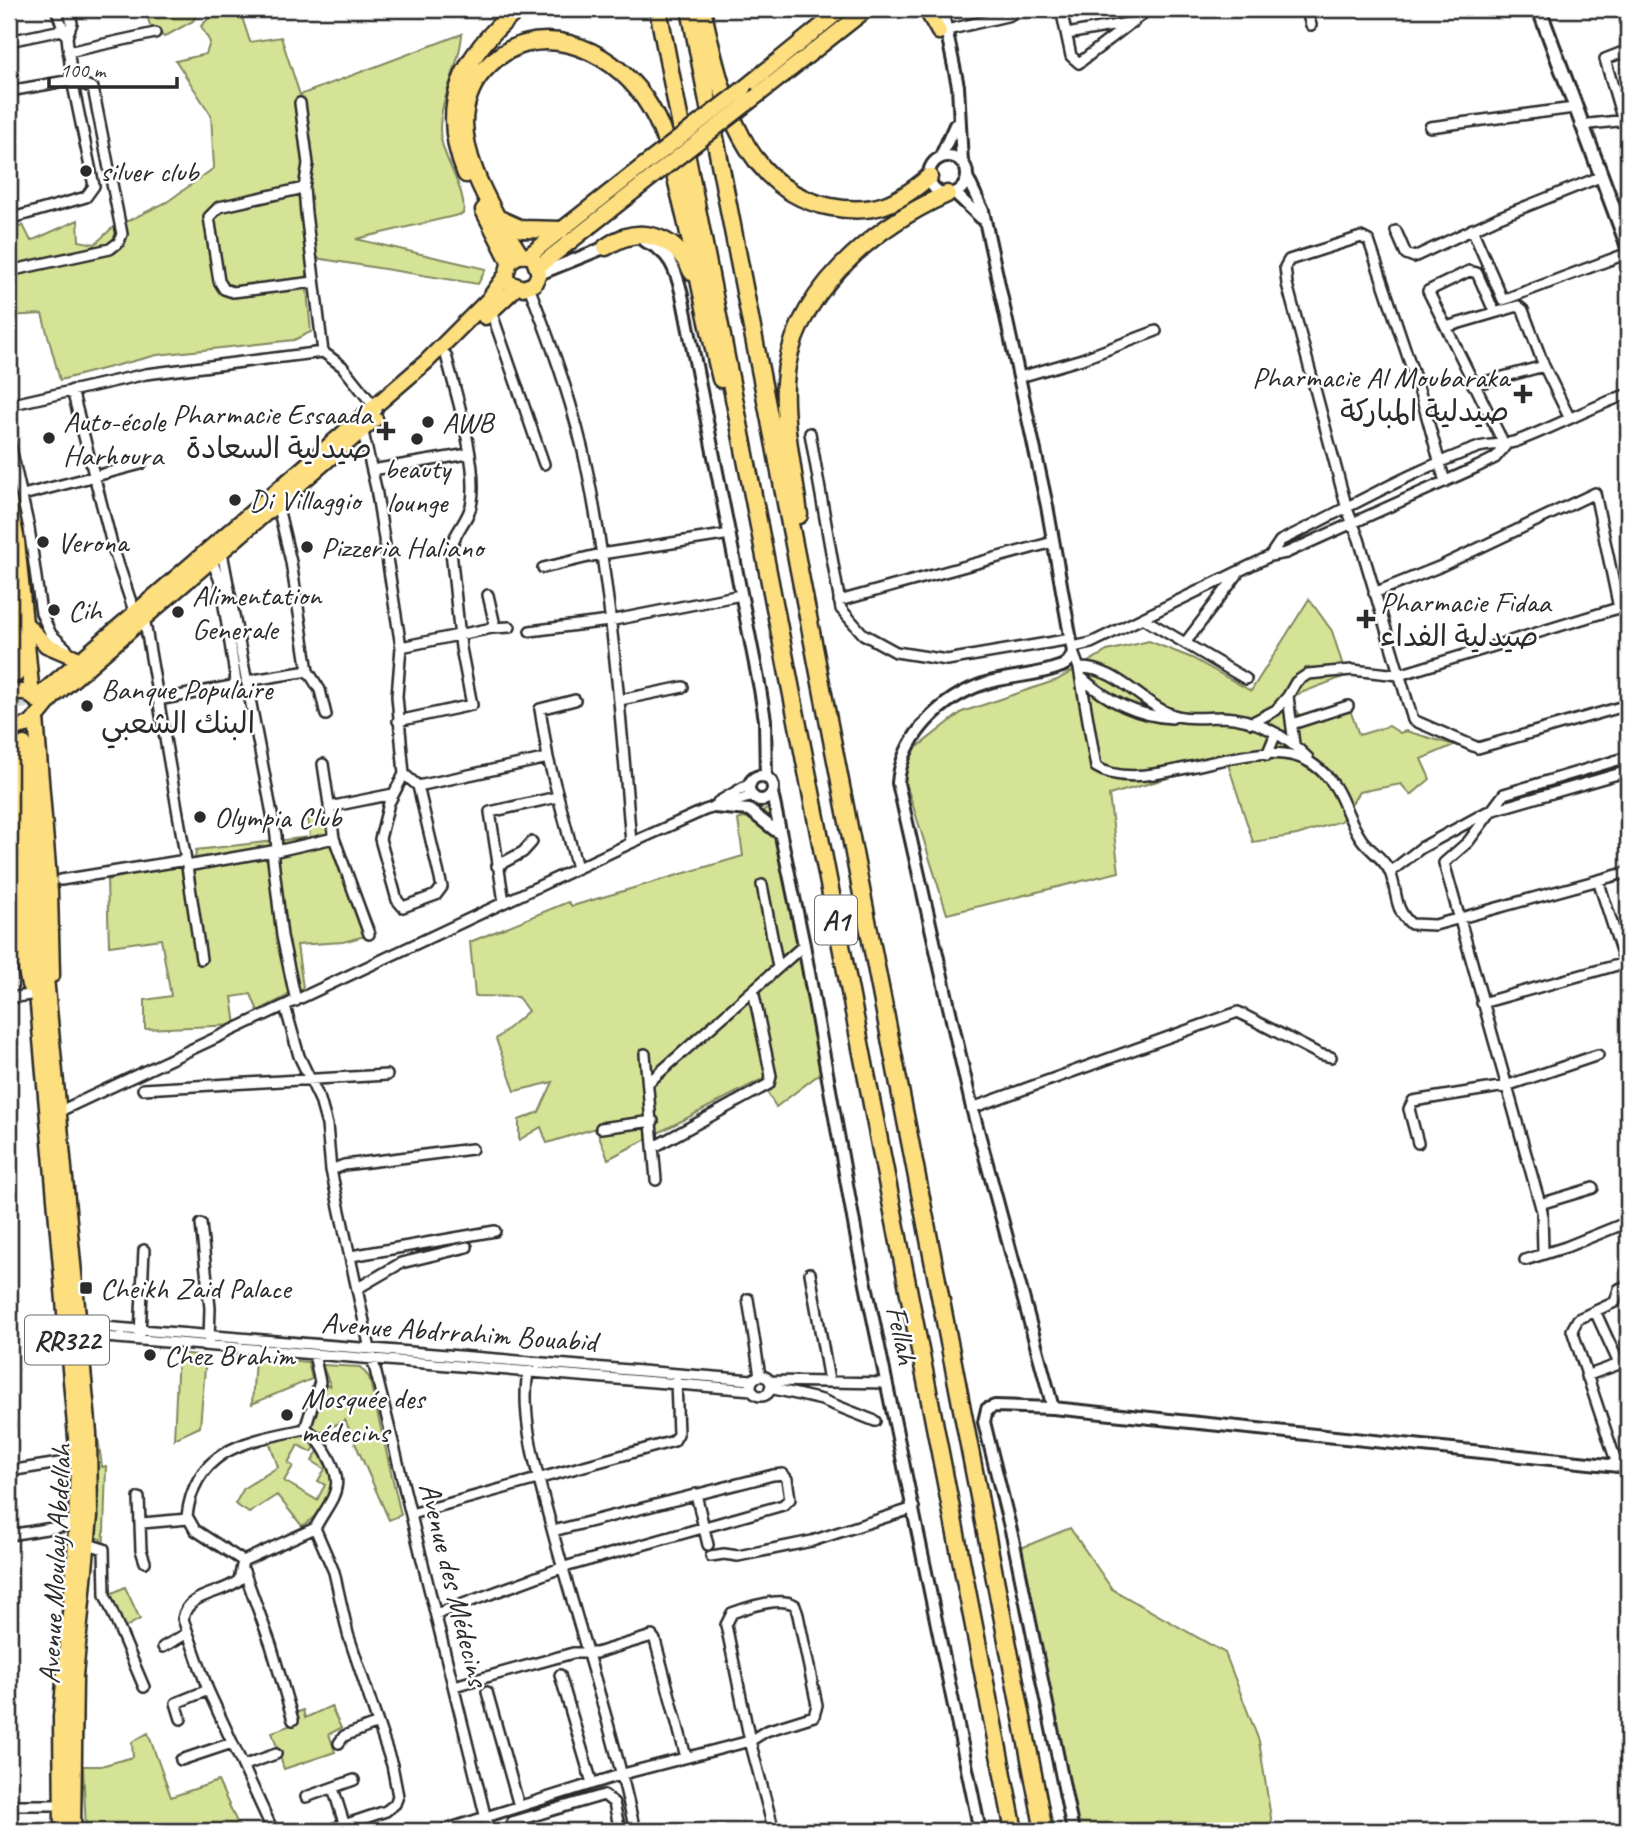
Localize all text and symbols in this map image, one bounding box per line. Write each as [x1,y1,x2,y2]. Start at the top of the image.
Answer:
scale bar [49,46,177,90]
text: 100 m [60,57,107,83]
place label: silver club [100,152,200,190]
marker: silver club [78,163,94,179]
place label: Pharmacie Al Moubaraka صيدلية المباركة [1252,358,1512,430]
marker: Pharmacie Al Moubaraka صيدلية المباركة [1515,386,1531,402]
place label: Pharmacie Essaada صيدلية السعادة [172,395,374,467]
place label: Auto-école Harhoura [63,402,167,474]
place label: AWB [442,403,496,441]
marker: AWB [420,414,436,430]
marker: Pharmacie Essaada صيدلية السعادة [378,423,394,439]
marker: Auto-école Harhoura [41,430,57,446]
marker: beauty lounge [409,431,425,447]
place label: beauty lounge [384,449,453,521]
place label: Di Villaggio [249,481,364,519]
marker: Di Villaggio [227,492,243,508]
place label: Verona [57,523,130,561]
place label: Pizzeria Haliano [321,528,486,566]
marker: Verona [35,534,51,550]
marker: Pizzeria Haliano [299,539,315,555]
place label: Alimentation Generale [192,576,323,648]
place label: Pharmacie Fidaa صيدلية الفداء [1380,583,1552,655]
place label: Cih [68,591,104,629]
marker: Cih [46,602,62,618]
marker: Alimentation Generale [170,604,186,620]
marker: Pharmacie Fidaa صيدلية الفداء [1358,611,1374,627]
place label: Banque Populaire البنك الشعبي [101,670,274,749]
marker: Banque Populaire البنك الشعبي [79,698,95,714]
place label: Olympia Club [214,798,343,836]
marker: Olympia Club [192,809,208,825]
road number: A1 [815,895,857,944]
place label: Cheikh Zaid Palace [100,1269,293,1307]
marker: Cheikh Zaid Palace [78,1280,94,1296]
street label: Fellah [877,1302,927,1368]
street label: Avenue Abdrrahim Bouabid [320,1303,602,1361]
road number: RR322 [25,1316,109,1364]
place label: Chez Brahim [164,1336,296,1374]
marker: Chez Brahim [142,1347,158,1363]
place label: Mosquée des médecins [301,1379,427,1451]
marker: Mosquée des médecins [279,1407,295,1423]
street label: Avenue Moulay Abdellah [30,1441,80,1685]
street label: Avenue des Médecins [410,1478,498,1692]

